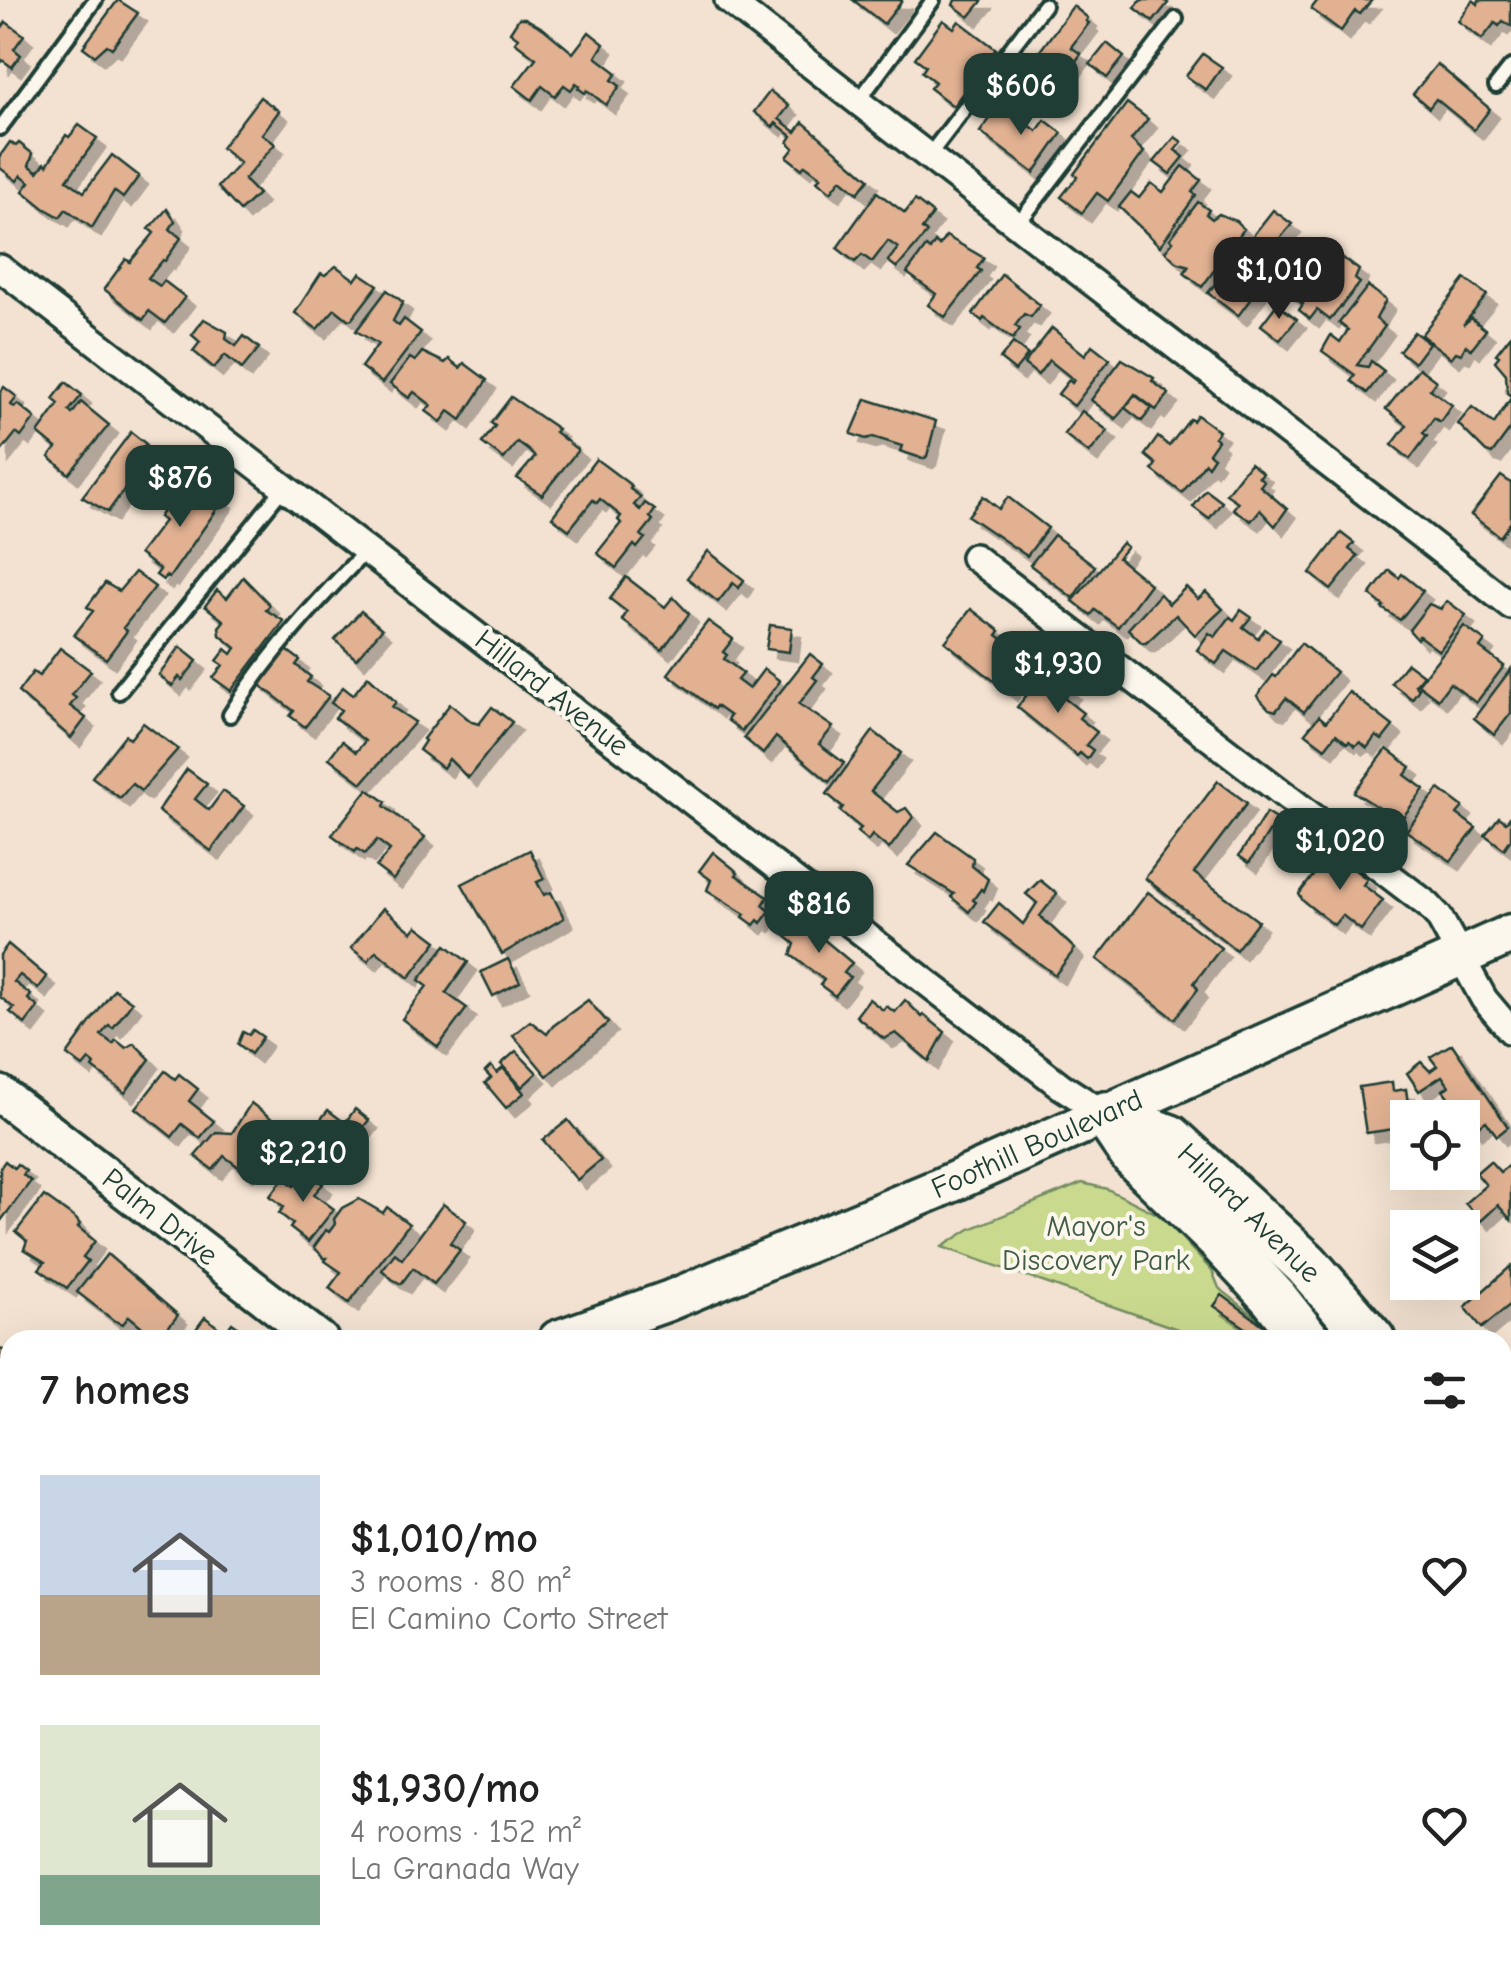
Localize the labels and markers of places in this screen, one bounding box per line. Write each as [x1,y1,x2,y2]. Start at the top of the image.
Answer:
pin: $606 [962,53,1080,138]
pin: $1,010 [1198,237,1360,322]
pin: $876 [121,445,239,530]
pin: $1,930 [977,631,1139,716]
pin: $1,020 [1259,808,1421,893]
pin: $816 [760,871,878,956]
pin: $2,210 [222,1120,384,1205]

